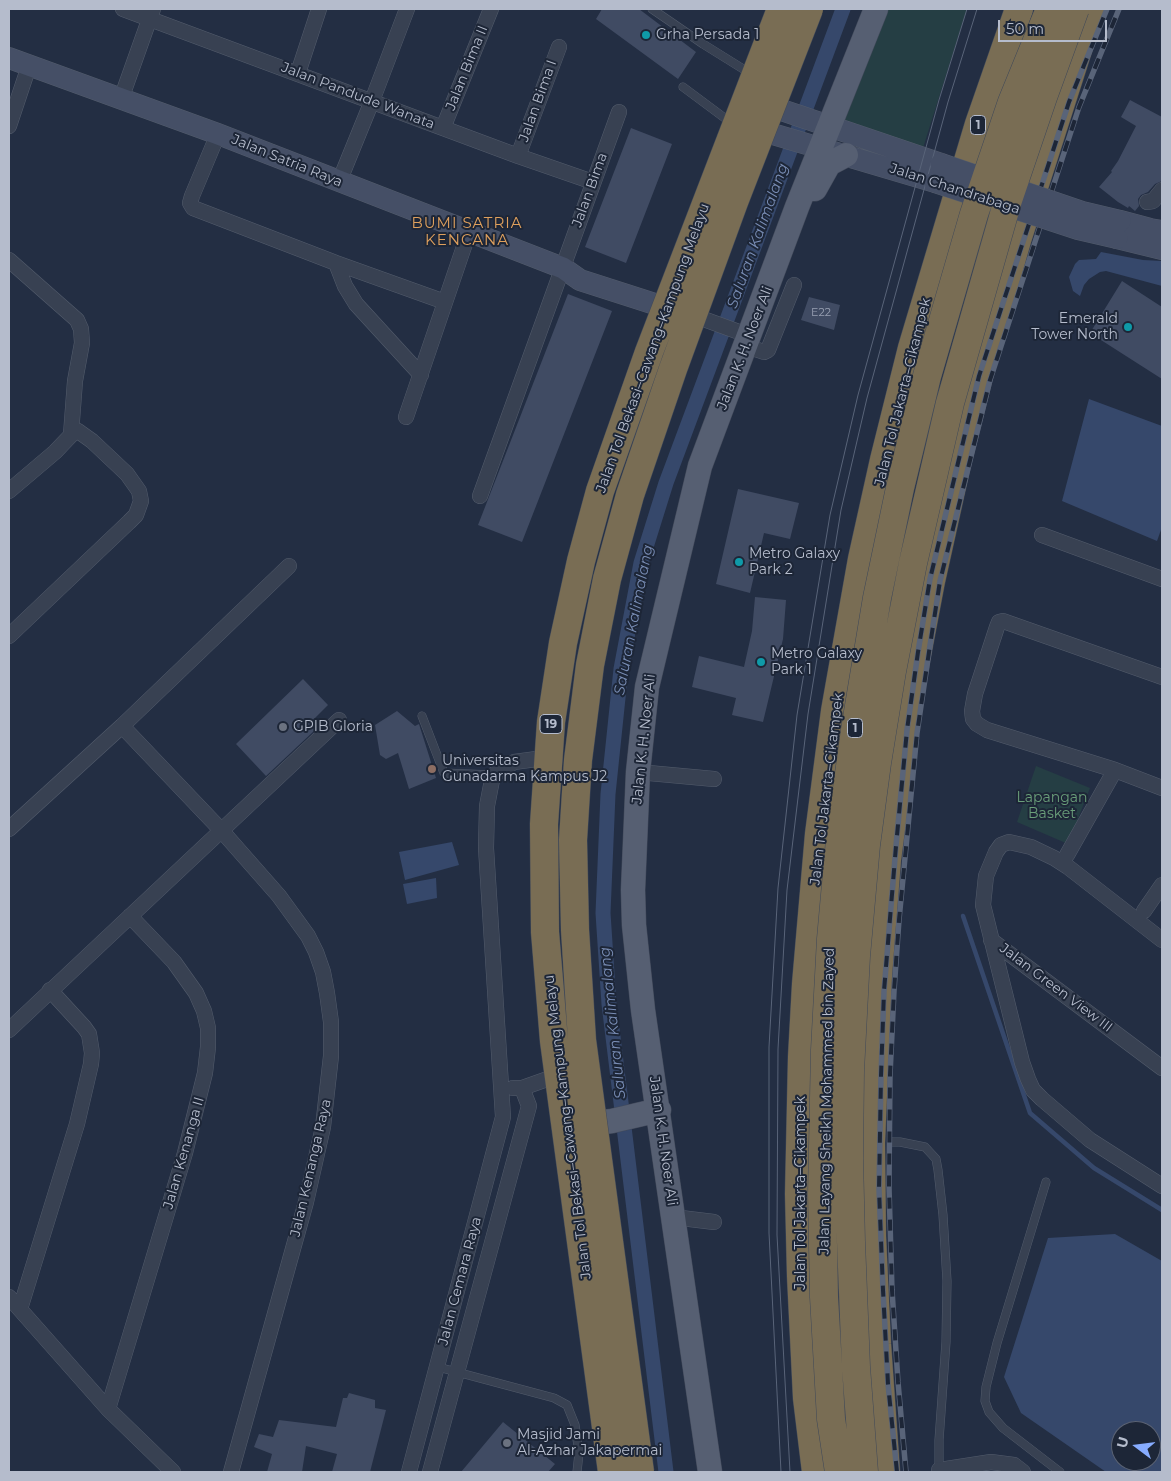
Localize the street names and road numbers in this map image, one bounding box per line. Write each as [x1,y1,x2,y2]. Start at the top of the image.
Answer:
street label: Jalan Bima II [442,23,492,113]
street label: Jalan Bima I [515,58,561,144]
street label: Jalan Pandude Wanata [279,59,437,133]
road number: 1 [970,116,986,134]
street label: Jalan Satria Raya [229,131,345,191]
street label: Jalan Bima [569,151,611,229]
street label: Jalan Chandrabaga [888,160,1022,218]
street label: Jalan Tol Bekasi–Cawang–Kampung Melayu [593,201,713,495]
street label: Jalan K. H. Noer Ali [714,284,776,412]
street label: Jalan Tol Jakarta–Cikampek [871,296,935,488]
street label: Jalan K. H. Noer Ali [629,673,659,805]
street label: Jalan Tol Jakarta–Cikampek [807,692,847,886]
road number: 19 [540,714,562,734]
road number: 1 [848,718,862,738]
street label: Jalan Green View III [996,940,1116,1036]
street label: Jalan Layang Sheikh Mohammed bin Zayed [816,947,838,1255]
street label: Jalan Tol Bekasi–Cawang–Kampung Melayu [541,974,595,1280]
street label: Jalan K. H. Noer Ali [646,1075,680,1207]
street label: Jalan Kenanga II [160,1095,208,1211]
street label: Jalan Tol Jakarta–Cikampek [793,1096,809,1290]
street label: Jalan Kenanga Raya [287,1098,335,1238]
street label: Jalan Cemara Raya [435,1215,485,1347]

